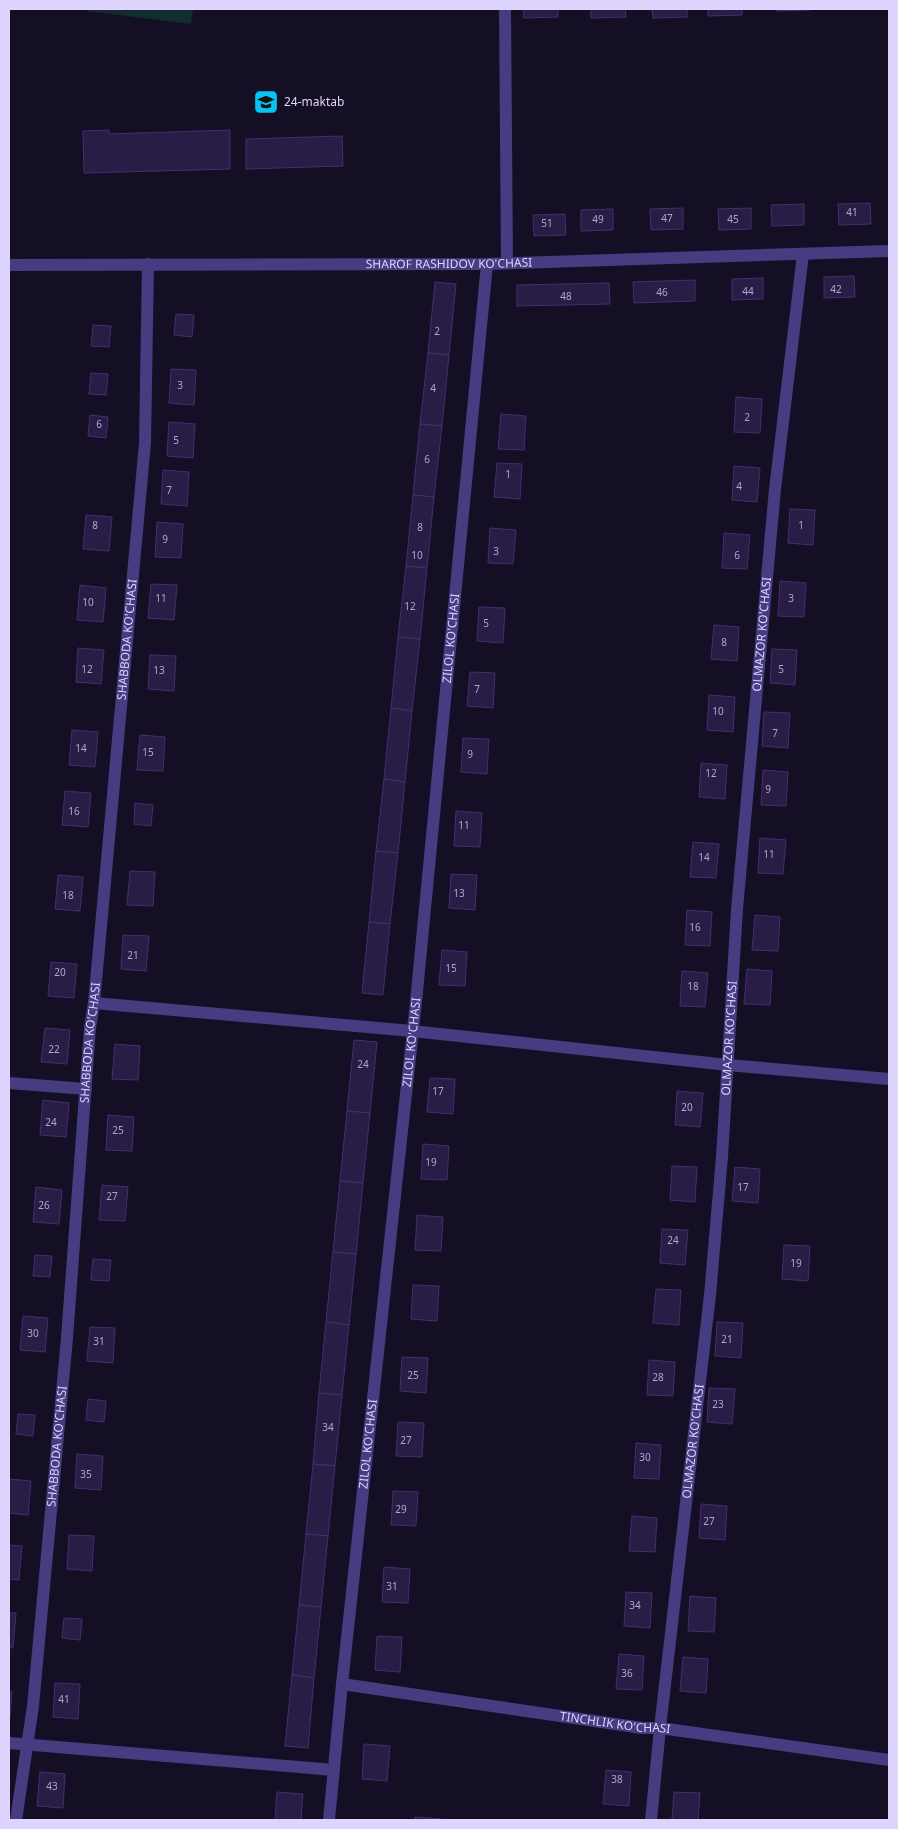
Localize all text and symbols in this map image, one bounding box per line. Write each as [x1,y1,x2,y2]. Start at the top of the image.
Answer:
school or university icon: 24-maktab [253,89,279,115]
place label: 24-maktab [284,93,344,110]
house number: 41 [846,205,858,219]
house number: 47 [661,211,673,225]
house number: 49 [592,212,604,226]
house number: 45 [727,212,739,226]
house number: 51 [541,216,553,230]
street label: SHAROF RASHIDOV KO'CHASI [366,254,533,272]
house number: 42 [830,282,842,296]
house number: 44 [742,284,754,298]
house number: 46 [656,285,668,299]
house number: 48 [560,289,572,303]
house number: 2 [434,324,440,338]
house number: 3 [177,378,183,392]
house number: 4 [430,381,436,395]
house number: 2 [744,410,750,424]
house number: 6 [96,417,102,431]
house number: 5 [173,433,179,447]
house number: 6 [424,452,430,466]
house number: 1 [505,467,511,481]
house number: 4 [736,479,742,493]
house number: 7 [166,483,172,497]
house number: 8 [92,518,98,532]
house number: 1 [798,518,804,532]
house number: 8 [417,520,423,534]
house number: 9 [162,532,168,546]
house number: 3 [493,544,499,558]
house number: 10 [411,548,423,562]
house number: 6 [734,548,740,562]
street label: OLMAZOR KO'CHASI [748,576,775,692]
street label: SHABBODA KO'CHASI [113,578,141,701]
house number: 11 [155,591,167,605]
house number: 3 [788,591,794,605]
street label: ZILOL KO'CHASI [438,593,463,684]
house number: 10 [82,595,94,609]
house number: 12 [404,599,416,613]
house number: 5 [483,616,489,630]
house number: 8 [721,635,727,649]
house number: 12 [81,662,93,676]
house number: 5 [778,662,784,676]
house number: 13 [153,663,165,677]
house number: 7 [474,682,480,696]
house number: 10 [712,704,724,718]
house number: 7 [772,726,778,740]
house number: 14 [75,741,87,755]
house number: 15 [142,745,154,759]
house number: 9 [467,747,473,761]
house number: 12 [705,766,717,780]
house number: 9 [765,782,771,796]
house number: 16 [68,804,80,818]
house number: 11 [458,818,470,832]
house number: 11 [763,847,775,861]
house number: 14 [698,850,710,864]
house number: 13 [453,886,465,900]
house number: 18 [62,888,74,902]
house number: 16 [689,920,701,934]
house number: 21 [127,948,139,962]
house number: 15 [445,961,457,975]
house number: 20 [54,965,66,979]
house number: 18 [687,979,699,993]
street label: OLMAZOR KO'CHASI [717,980,741,1096]
street label: SHABBODA KO'CHASI [75,981,104,1104]
street label: ZILOL KO'CHASI [398,997,424,1088]
house number: 22 [48,1042,60,1056]
house number: 24 [357,1057,369,1071]
house number: 17 [432,1084,444,1098]
house number: 20 [681,1100,693,1114]
house number: 24 [45,1115,57,1129]
house number: 25 [112,1123,124,1137]
house number: 19 [425,1155,437,1169]
house number: 17 [737,1180,749,1194]
house number: 27 [106,1189,118,1203]
house number: 26 [38,1198,50,1212]
house number: 24 [667,1233,679,1247]
house number: 19 [790,1256,802,1270]
house number: 30 [27,1326,39,1340]
house number: 21 [721,1332,733,1346]
house number: 31 [93,1334,105,1348]
house number: 25 [407,1368,419,1382]
house number: 28 [652,1370,664,1384]
street label: OLMAZOR KO'CHASI [678,1383,708,1499]
street label: SHABBODA KO'CHASI [42,1385,71,1508]
house number: 23 [712,1397,724,1411]
street label: ZILOL KO'CHASI [354,1398,381,1490]
house number: 34 [322,1420,334,1434]
house number: 27 [400,1433,412,1447]
house number: 30 [639,1450,651,1464]
house number: 35 [80,1467,92,1481]
house number: 29 [395,1502,407,1516]
house number: 27 [703,1514,715,1528]
house number: 31 [386,1579,398,1593]
house number: 34 [629,1598,641,1612]
house number: 36 [621,1666,633,1680]
house number: 41 [58,1692,70,1706]
street label: TINCHLIK KO'CHASI [559,1707,672,1737]
house number: 38 [611,1772,623,1786]
house number: 43 [46,1779,58,1793]

